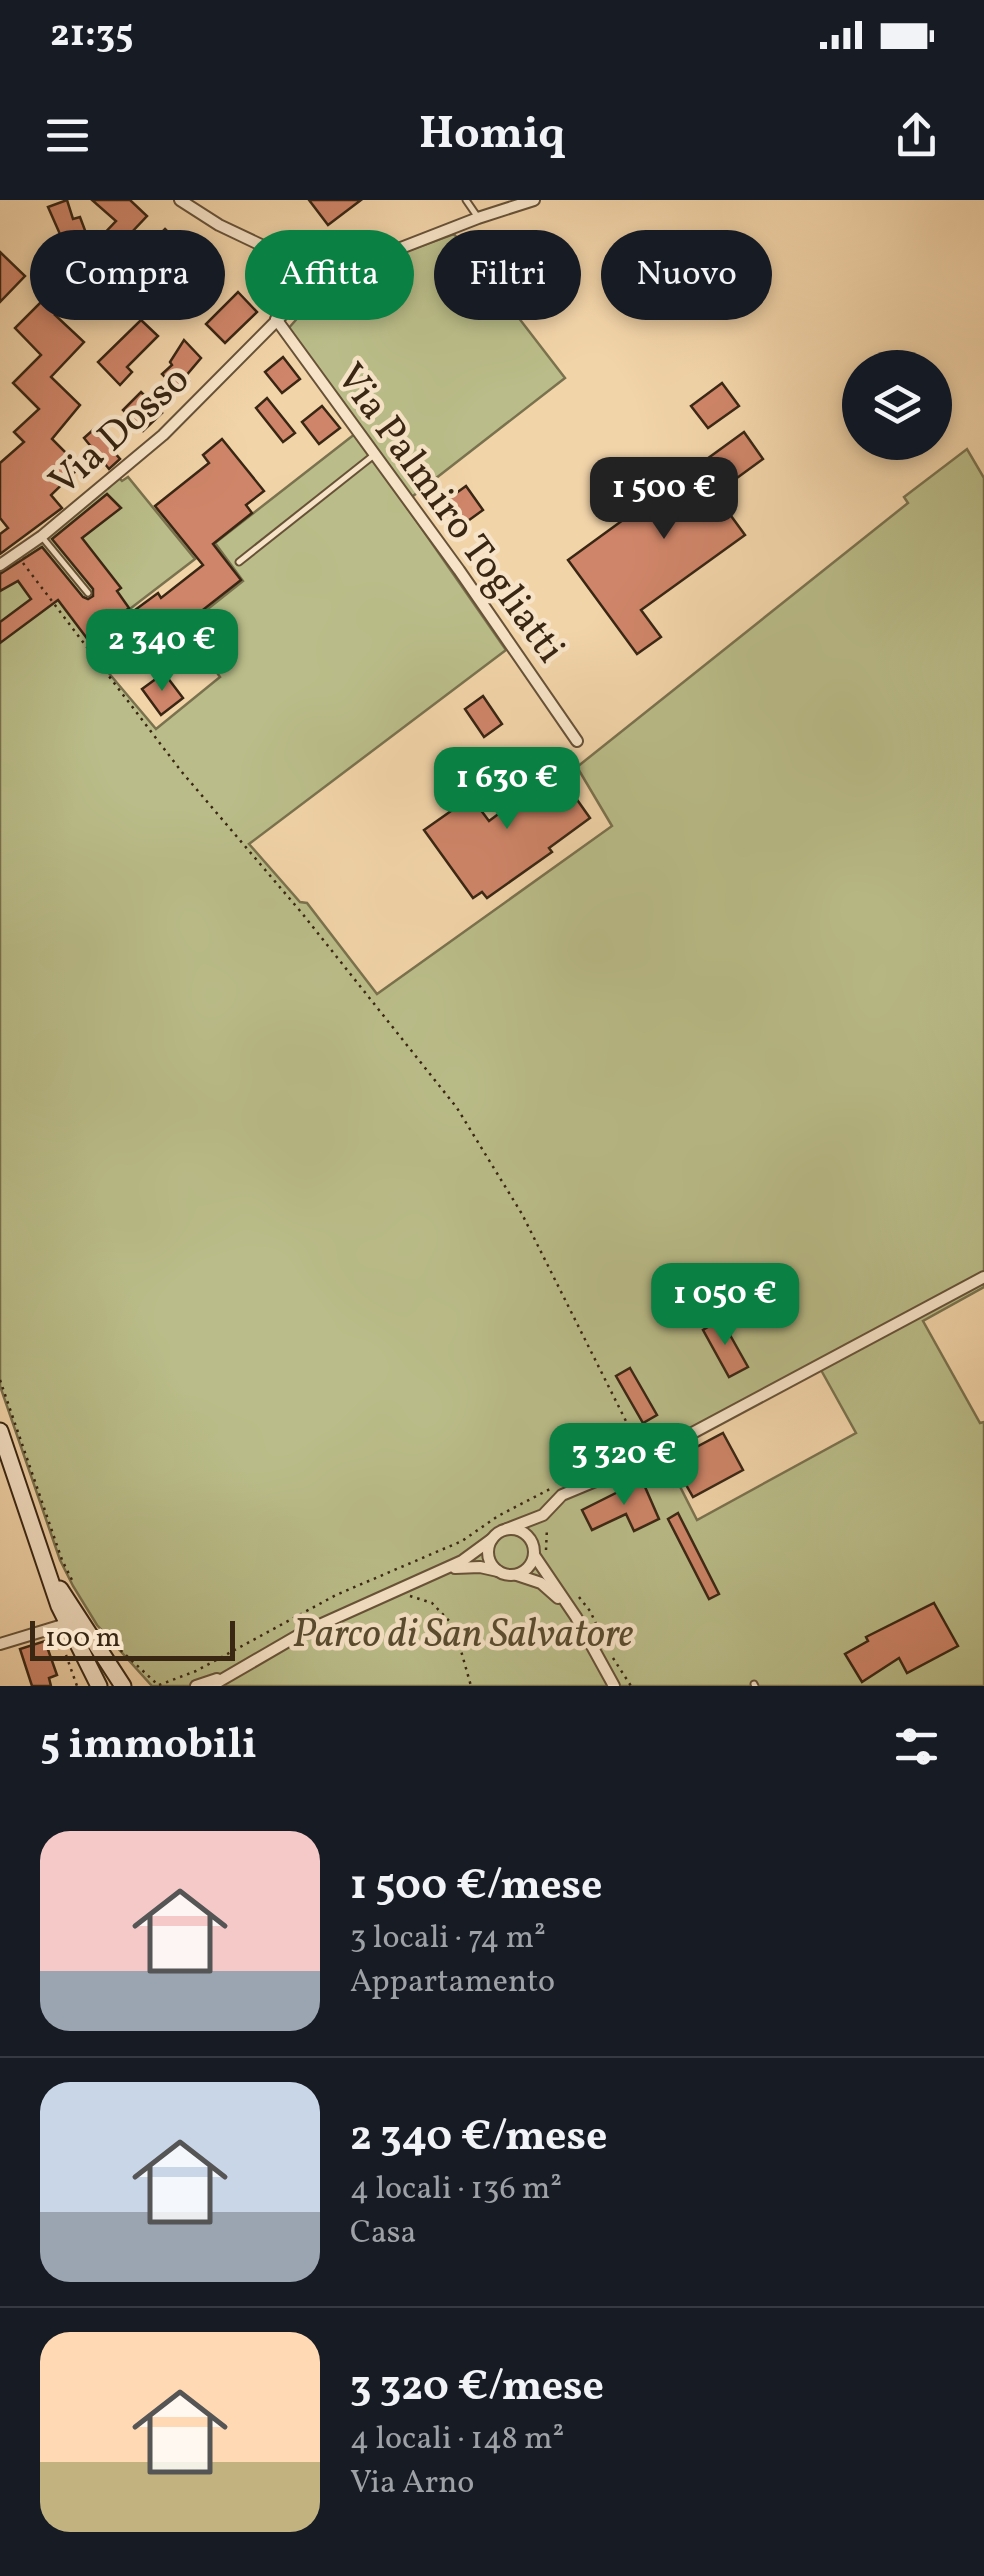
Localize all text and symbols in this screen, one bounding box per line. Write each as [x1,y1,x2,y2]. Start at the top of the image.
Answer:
text: 21:35 [50,9,134,62]
text: Homiq [419,104,565,167]
icon: menu [40,108,95,163]
icon: share [889,108,944,163]
chip: Compra [30,230,225,320]
chip: Affitta [245,230,414,320]
chip: Filtri [434,230,581,320]
chip: Nuovo [601,230,772,320]
map controls [842,350,952,460]
button: layers [842,350,952,460]
street label: Via Palmiro Togliatti [321,353,577,676]
street label: Via Dosso [38,354,203,510]
pin: 1 500 € [572,457,756,542]
text: 1 500 € [612,467,716,511]
pin: 2 340 € [70,609,254,694]
text: 2 340 € [108,619,216,663]
pin: 1 630 € [415,747,599,832]
text: 1 630 € [456,757,558,801]
pin: 1 050 € [633,1263,817,1348]
text: 1 050 € [673,1273,777,1317]
pin: 3 320 € [532,1423,716,1508]
text: 3 320 € [571,1433,677,1477]
park label: Parco di San Salvatore [293,1608,634,1664]
scale bar [30,1616,235,1661]
text: 100 m [45,1619,120,1658]
text: 5 immobili [40,1717,257,1776]
icon: filters [889,1719,944,1774]
text: 1 500 €/mese [350,1858,602,1917]
icon: home [120,1871,240,1991]
text: 3 locali · 74 m² [350,1917,546,1961]
text: Appartamento [350,1961,555,2005]
text: 2 340 €/mese [350,2109,607,2168]
icon: home [120,2122,240,2242]
text: 4 locali · 136 m² [350,2168,562,2212]
text: Casa [350,2212,416,2256]
text: 3 320 €/mese [350,2359,604,2418]
icon: home [120,2372,240,2492]
text: 4 locali · 148 m² [350,2418,564,2462]
text: Via Arno [350,2462,474,2506]

